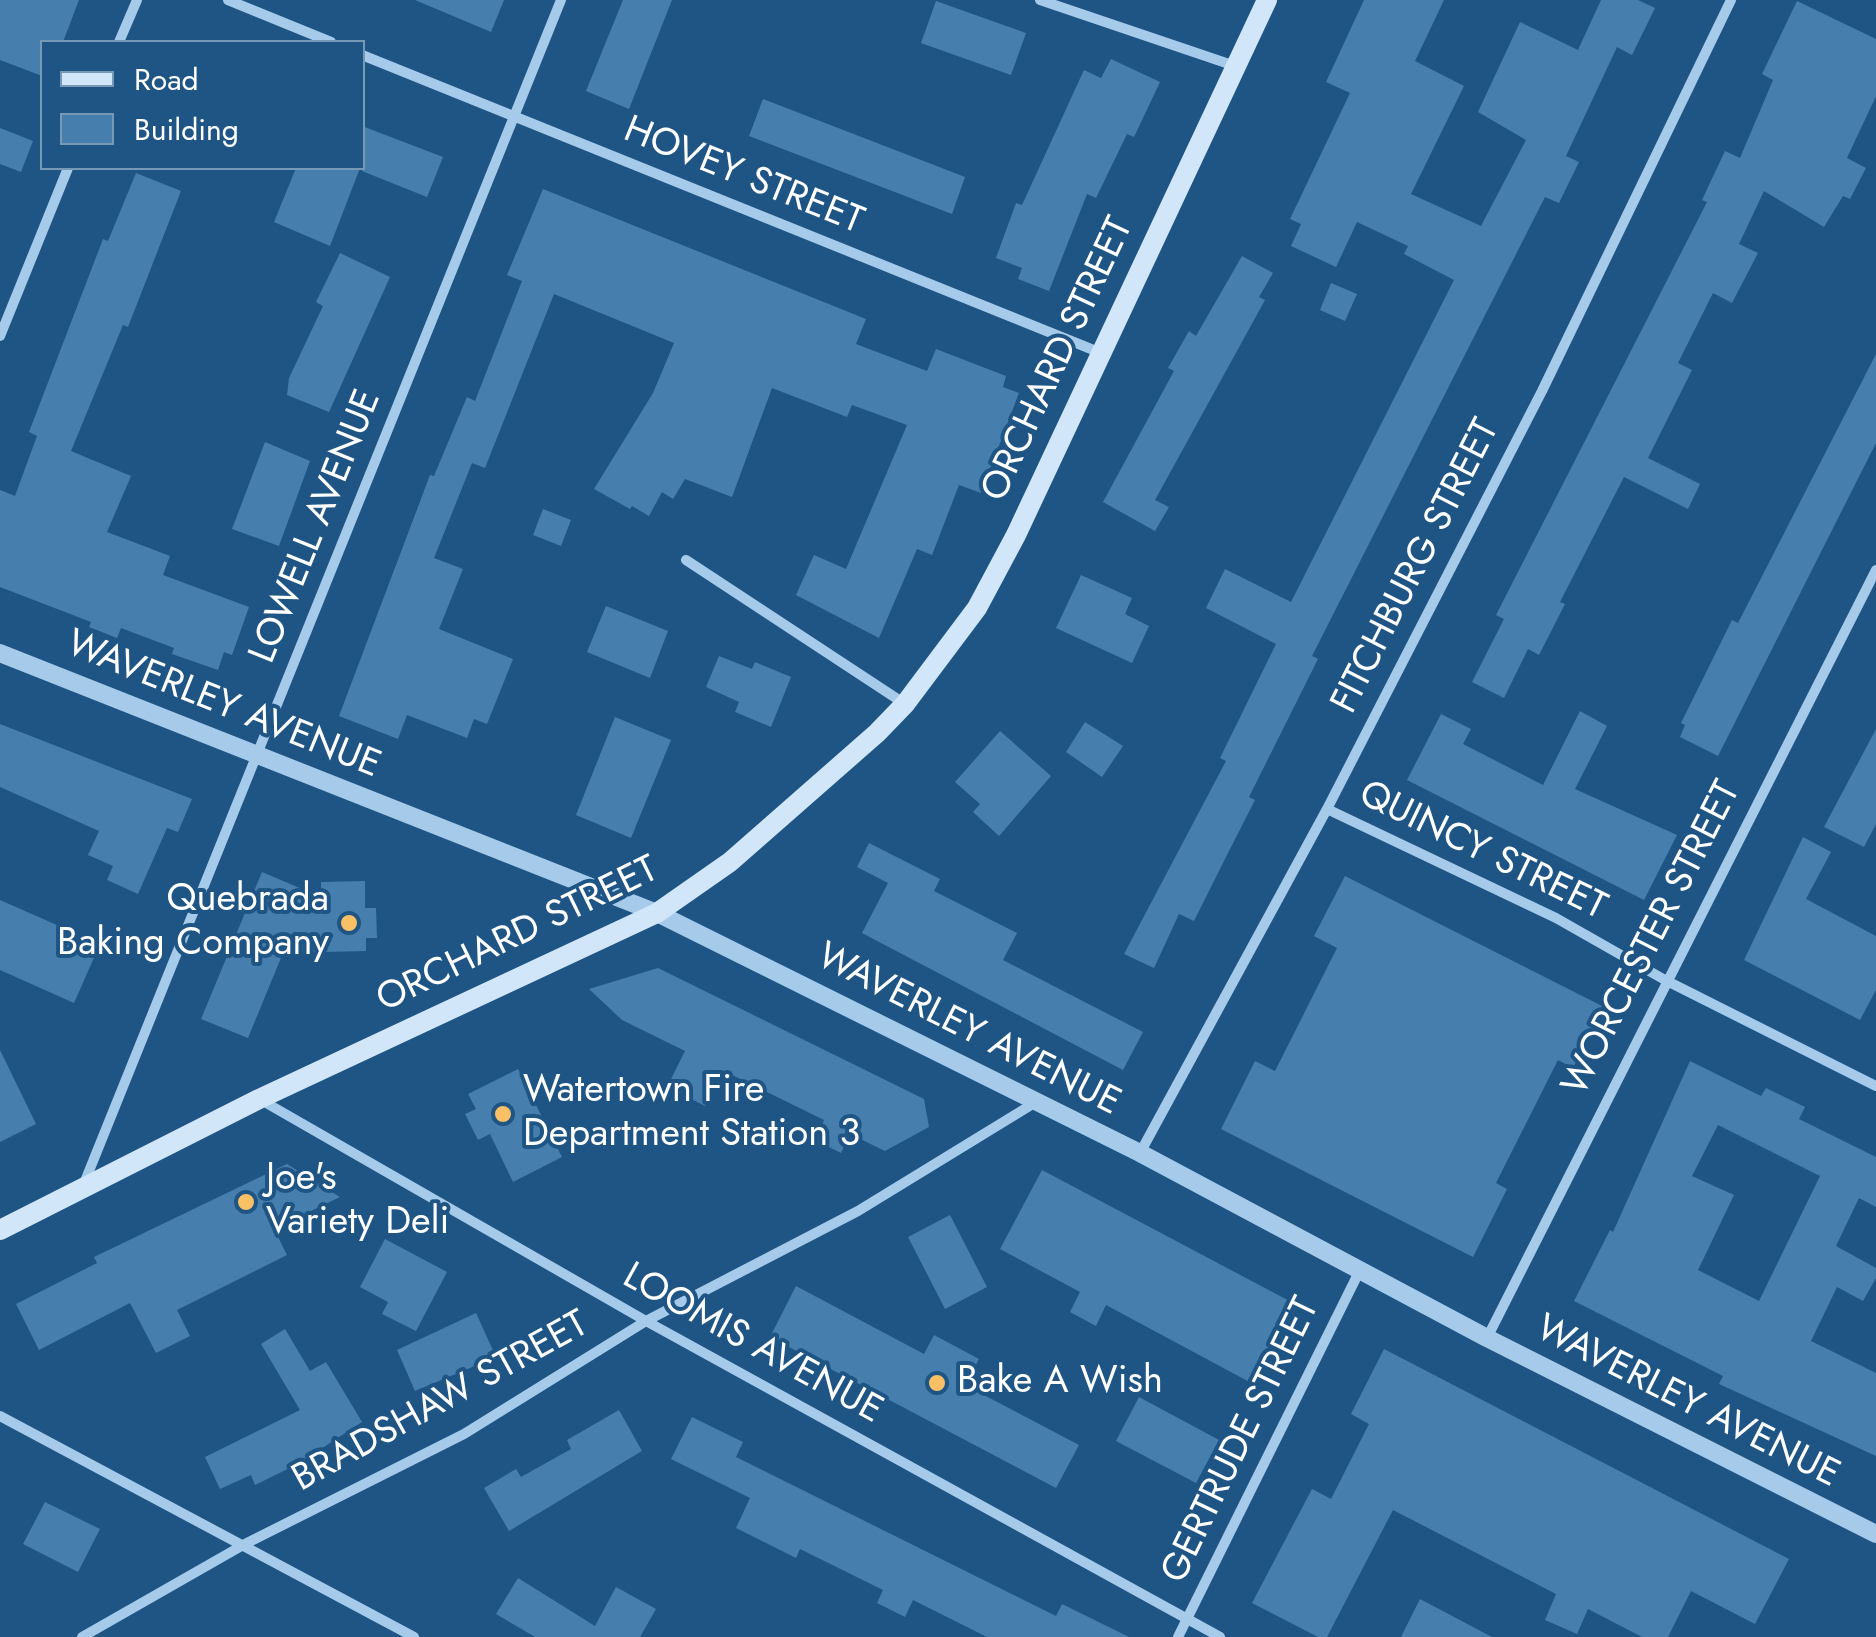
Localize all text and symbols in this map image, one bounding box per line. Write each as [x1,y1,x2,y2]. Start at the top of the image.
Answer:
legend [40,40,365,170]
text: Road [134,58,199,101]
text: Building [134,108,239,151]
street label: HOVEY STREET [617,108,869,246]
street label: ORCHARD STREET [973,211,1145,509]
street label: LOWELL AVENUE [241,384,393,670]
street label: FITCHBURG STREET [1323,412,1511,722]
street label: WAVERLEY AVENUE [59,622,387,790]
street label: QUINCY STREET [1351,772,1613,932]
street label: WORCESTER STREET [1554,774,1752,1104]
street label: ORCHARD STREET [370,848,666,1024]
place label: Quebrada Baking Company [57,878,329,968]
marker: Quebrada Baking Company [338,912,360,934]
street label: WAVERLEY AVENUE [809,935,1127,1127]
place label: Watertown Fire Department Station 3 [523,1069,860,1158]
marker: Watertown Fire Department Station 3 [492,1103,514,1125]
place label: Joe's Variety Deli [266,1157,449,1246]
marker: Joe's Variety Deli [235,1191,257,1213]
street label: LOOMIS AVENUE [614,1255,890,1435]
street label: GERTRUDE STREET [1153,1291,1331,1591]
street label: BRADSHAW STREET [285,1303,597,1503]
street label: WAVERLEY AVENUE [1528,1307,1846,1499]
place label: Bake A Wish [957,1360,1163,1406]
marker: Bake A Wish [926,1372,948,1394]

